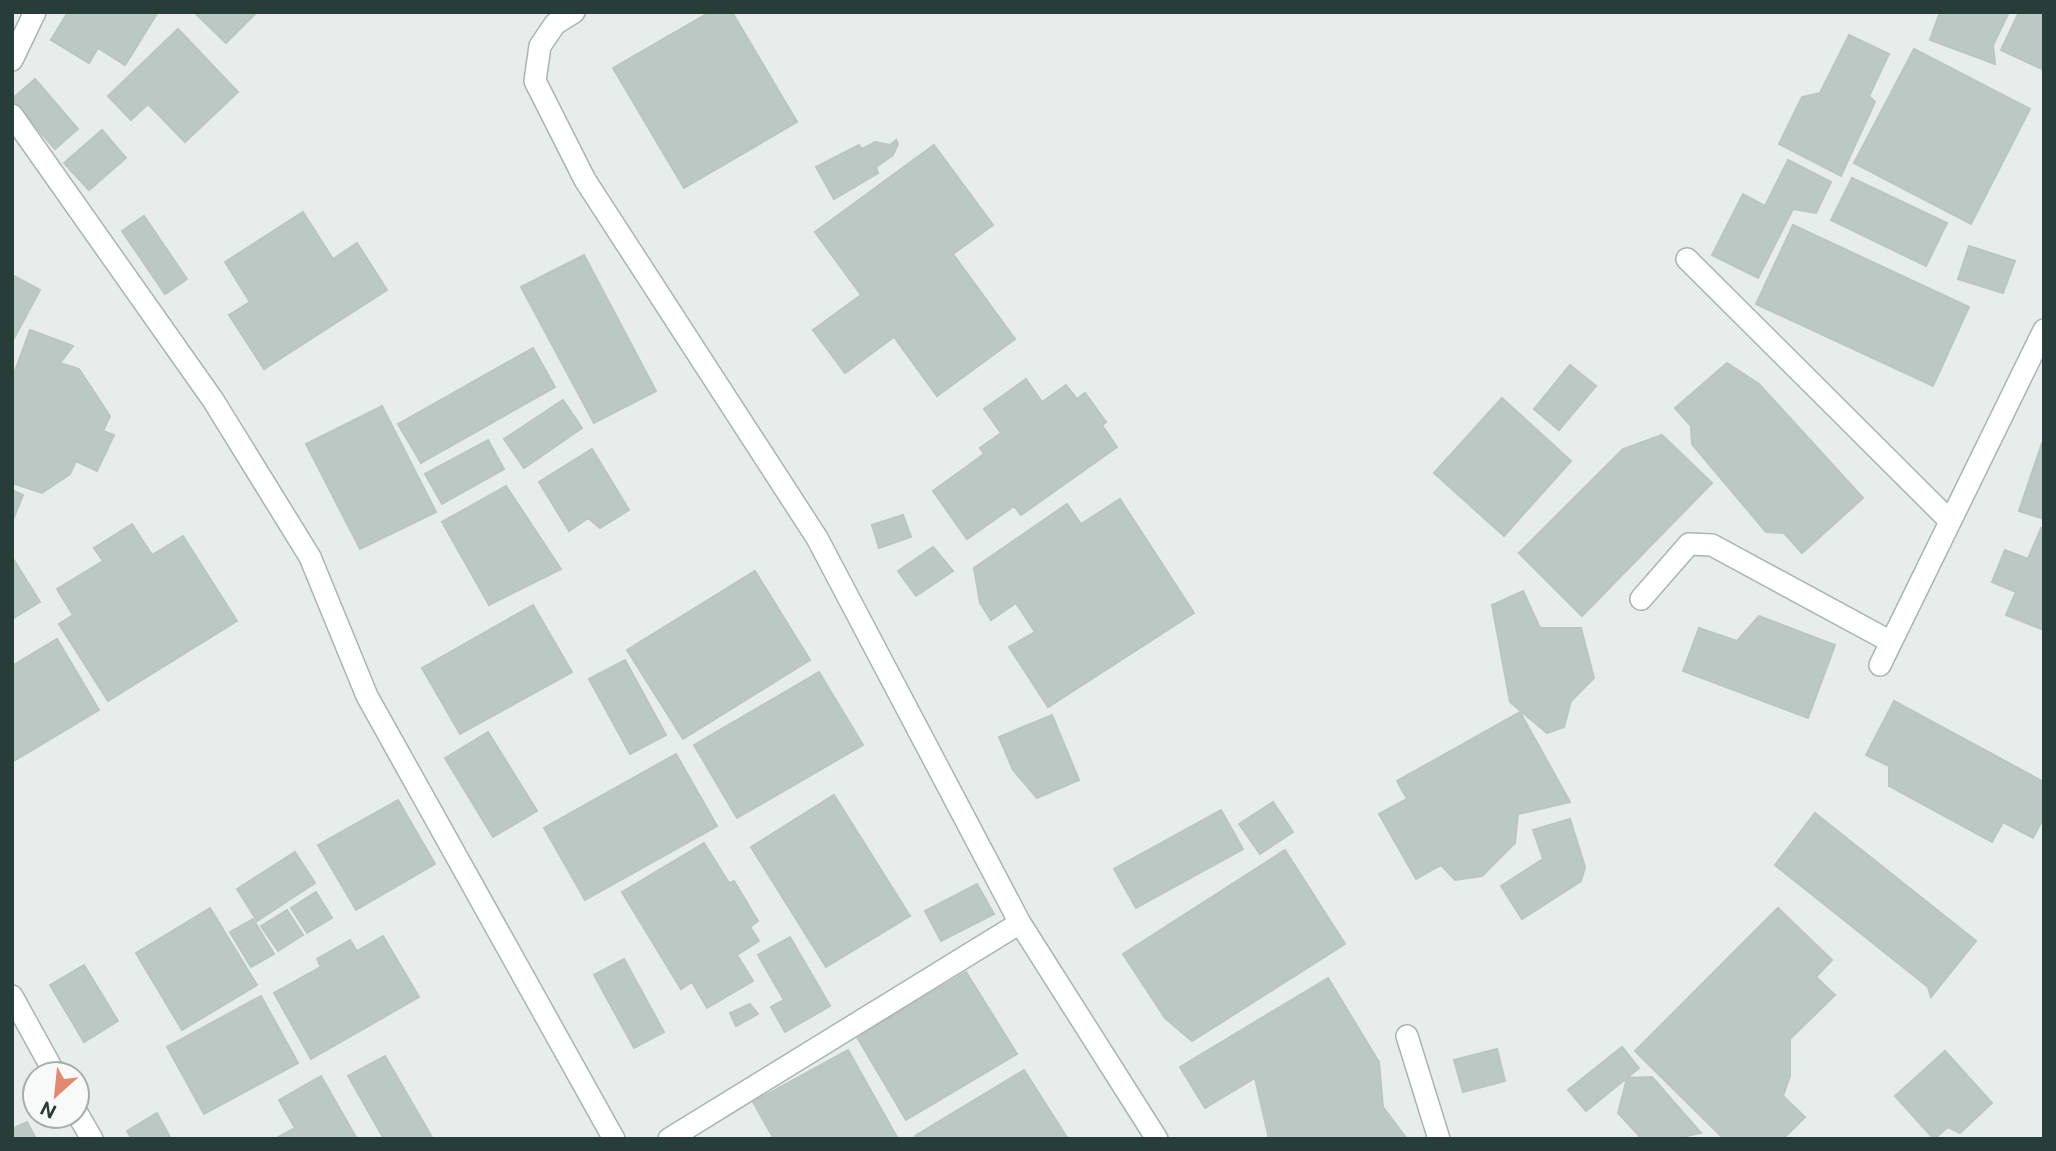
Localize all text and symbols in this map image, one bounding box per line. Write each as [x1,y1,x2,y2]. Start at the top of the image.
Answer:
north arrow [21,1060,91,1130]
text: N [37,1097,60,1123]

